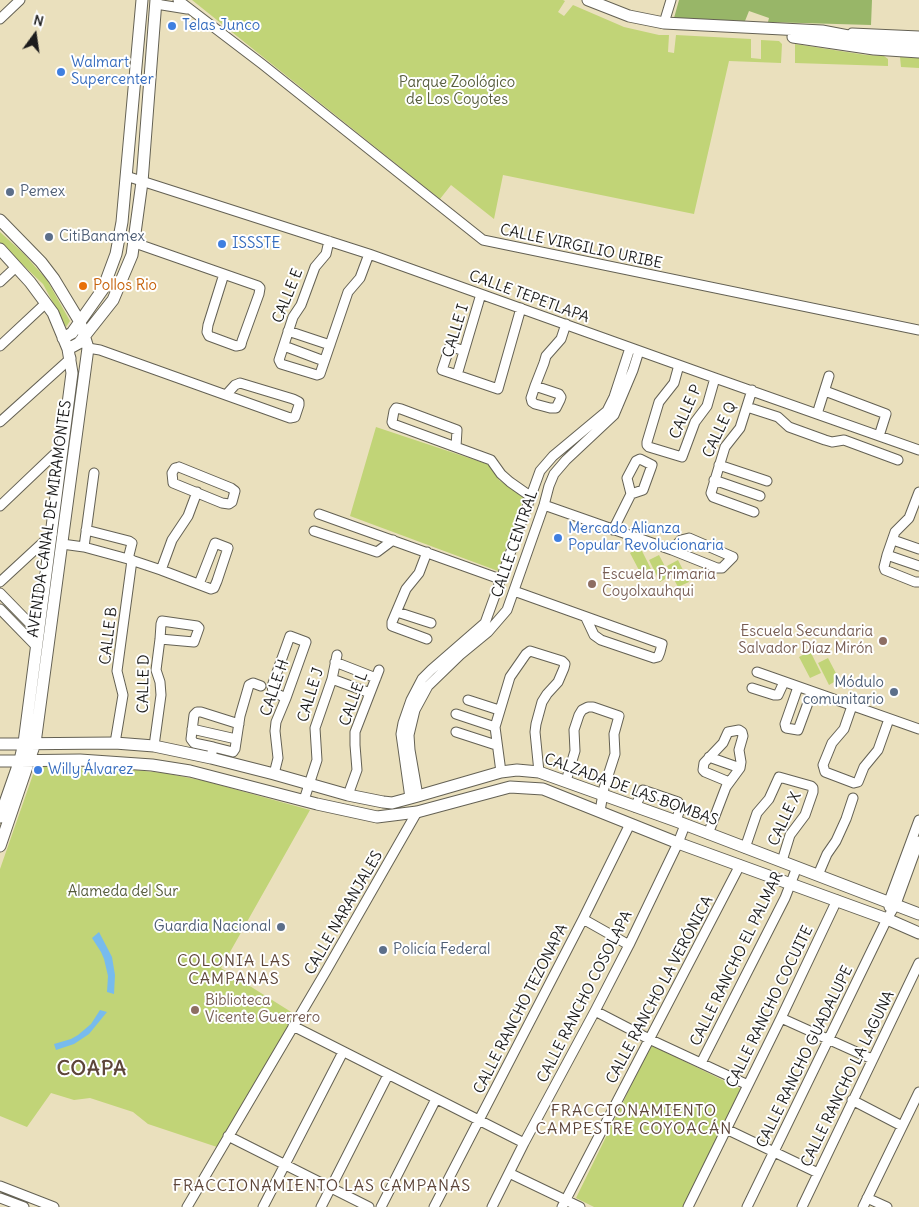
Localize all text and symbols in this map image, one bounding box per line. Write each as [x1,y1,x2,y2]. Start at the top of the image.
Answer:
north arrow [10,10,60,60]
text: N [32,11,46,30]
place label: Telas Junco [182,17,260,35]
marker: Telas Junco [166,20,178,32]
place label: Walmart Supercenter [71,54,154,89]
marker: Walmart Supercenter [55,66,67,78]
park label: Parque Zoológico de Los Coyotes [399,74,515,109]
place label: Pemex [20,183,65,201]
marker: Pemex [4,186,16,198]
street label: CALLE VIRGILIO URIBE [498,221,664,273]
place label: CitiBanamex [59,228,145,246]
marker: CitiBanamex [43,231,55,243]
place label: ISSSTE [232,235,280,253]
marker: ISSSTE [216,238,228,250]
street label: CALLE E [269,266,307,326]
street label: CALLE TEPETLAPA [466,267,592,327]
place label: Pollos Rio [93,277,157,295]
marker: Pollos Rio [77,280,89,292]
street label: CALLE I [439,302,473,360]
street label: CALLE P [666,382,706,442]
street label: AVENIDA CANAL DE MIRAMONTES [24,399,76,639]
street label: CALLE Q [699,399,741,461]
street label: CALLE CENTRAL [488,488,542,600]
place label: Mercado Alianza Popular Revolucionaria [568,520,724,555]
marker: Mercado Alianza Popular Revolucionaria [552,532,564,544]
place label: Escuela Primaria Coyolxauhqui [602,566,716,601]
marker: Escuela Primaria Coyolxauhqui [586,578,598,590]
street label: CALLE B [97,606,121,666]
place label: Escuela Secundaria Salvador Díaz Mirón [738,623,873,658]
marker: Escuela Secundaria Salvador Díaz Mirón [877,635,889,647]
street label: CALLE D [134,654,154,714]
street label: CALLE H [257,657,293,719]
street label: CALLE J [294,666,328,724]
street label: CALLE L [336,669,372,729]
place label: Módulo comunitario [803,674,884,709]
marker: Módulo comunitario [888,686,900,698]
street label: CALZADA DE LAS BOMBAS [542,750,720,830]
place label: Willy Álvarez [48,761,133,779]
marker: Willy Álvarez [32,764,44,776]
street label: CALLE X [765,789,805,849]
street label: CALLE NARANJALES [301,848,387,978]
street label: CALLE RANCHO EL PALMAR [687,869,787,1049]
park label: Alameda del Sur [68,883,178,901]
street label: CALLE RANCHO LA VERÓNICA [603,893,717,1087]
street label: CALLE RANCHO COSOLAPA [534,908,636,1086]
place label: Guardia Nacional [154,918,271,936]
marker: Guardia Nacional [275,921,287,933]
street label: CALLE RANCHO TEZONAPA [470,921,572,1097]
street label: CALLE RANCHO COCUITE [723,923,817,1091]
place label: Policía Federal [393,941,490,959]
marker: Policía Federal [377,944,389,956]
district label: COLONIA LAS CAMPANAS [176,951,292,989]
street label: CALLE RANCHO GUADALUPE [753,963,857,1151]
street label: CALLE RANCHO LA LAGUNA [797,988,899,1170]
place label: Biblioteca Vicente Guerrero [205,992,320,1027]
marker: Biblioteca Vicente Guerrero [189,1004,201,1016]
district label: COAPA [56,1057,128,1081]
district label: FRACCIONAMIENTO CAMPESTRE COYOACÁN [533,1101,735,1139]
district label: FRACCIONAMIENTO LAS CAMPANAS [169,1176,475,1196]

